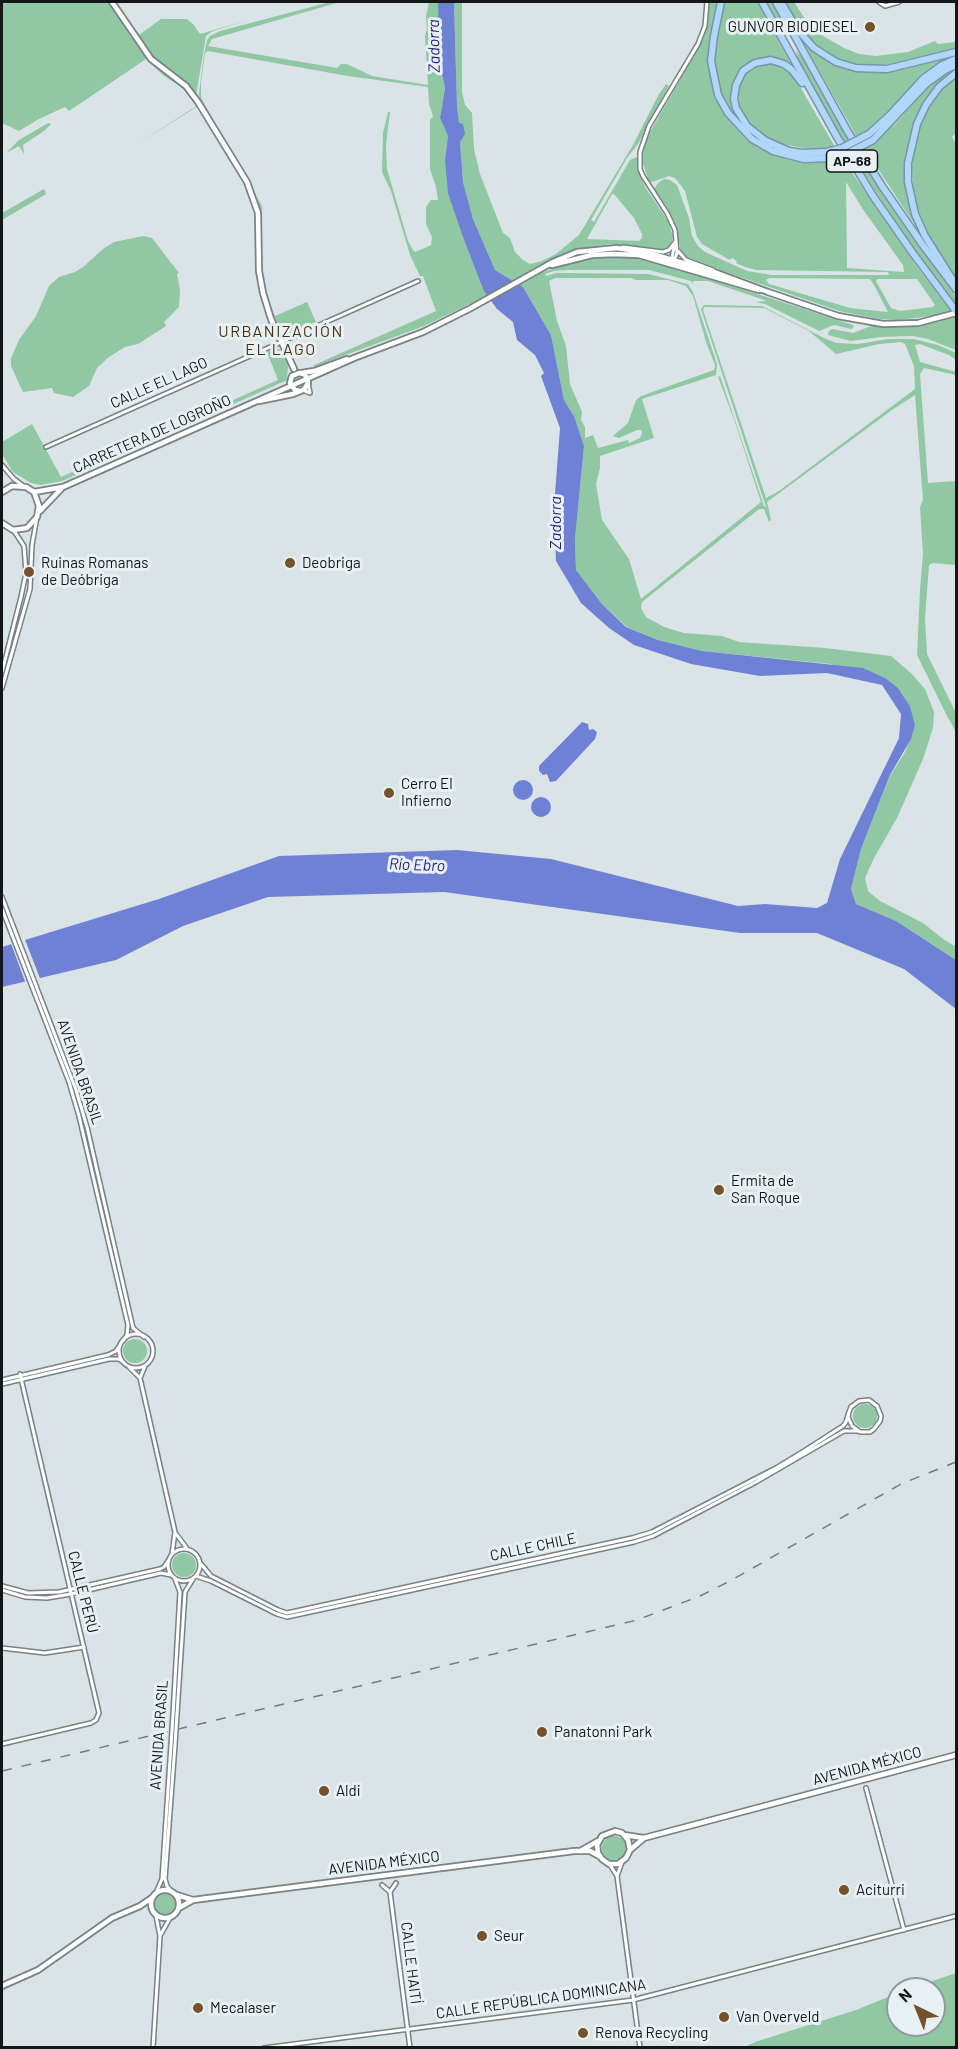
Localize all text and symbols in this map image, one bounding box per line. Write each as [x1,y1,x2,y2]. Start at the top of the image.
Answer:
place label: GUNVOR BIODIESEL [728,18,858,36]
water label: Zadorra [424,19,444,73]
marker: GUNVOR BIODIESEL [863,20,877,34]
road number: AP-68 [826,150,878,172]
district label: URBANIZACIÓN EL LAGO [218,322,344,360]
street label: CALLE EL LAGO [108,354,210,412]
street label: CARRETERA DE LOGROÑO [70,391,234,477]
water label: Zadorra [546,496,566,550]
place label: Ruinas Romanas de Deóbriga [41,554,148,589]
place label: Deobriga [302,554,361,572]
marker: Deobriga [283,556,297,570]
marker: Ruinas Romanas de Deóbriga [22,565,36,579]
place label: Cerro El Infierno [401,775,453,810]
marker: Cerro El Infierno [382,786,396,800]
water label: Río Ebro [389,854,445,876]
street label: AVENIDA BRASIL [54,1017,106,1127]
place label: Ermita de San Roque [731,1172,800,1207]
marker: Ermita de San Roque [712,1183,726,1197]
street label: CALLE CHILE [488,1529,578,1565]
street label: CALLE PERÚ [64,1549,102,1635]
street label: AVENIDA BRASIL [146,1680,172,1790]
place label: Panatonni Park [554,1723,652,1741]
marker: Panatonni Park [535,1725,549,1739]
street label: AVENIDA MÉXICO [811,1743,923,1789]
place label: Aldi [336,1782,361,1800]
marker: Aldi [317,1784,331,1798]
street label: AVENIDA MÉXICO [327,1847,441,1879]
place label: Aciturri [856,1881,905,1899]
marker: Aciturri [837,1883,851,1897]
street label: CALLE HAITÍ [397,1921,425,2005]
place label: Seur [494,1927,524,1945]
marker: Seur [475,1929,489,1943]
street label: CALLE REPÚBLICA DOMINICANA [435,1975,647,2023]
north arrow [886,1977,946,2037]
text: N [894,1984,915,2006]
place label: Mecalaser [210,1999,276,2017]
marker: Mecalaser [191,2001,205,2015]
place label: Van Overveld [736,2008,819,2026]
marker: Van Overveld [717,2010,731,2024]
place label: Renova Recycling [595,2024,708,2042]
marker: Renova Recycling [576,2026,590,2040]

